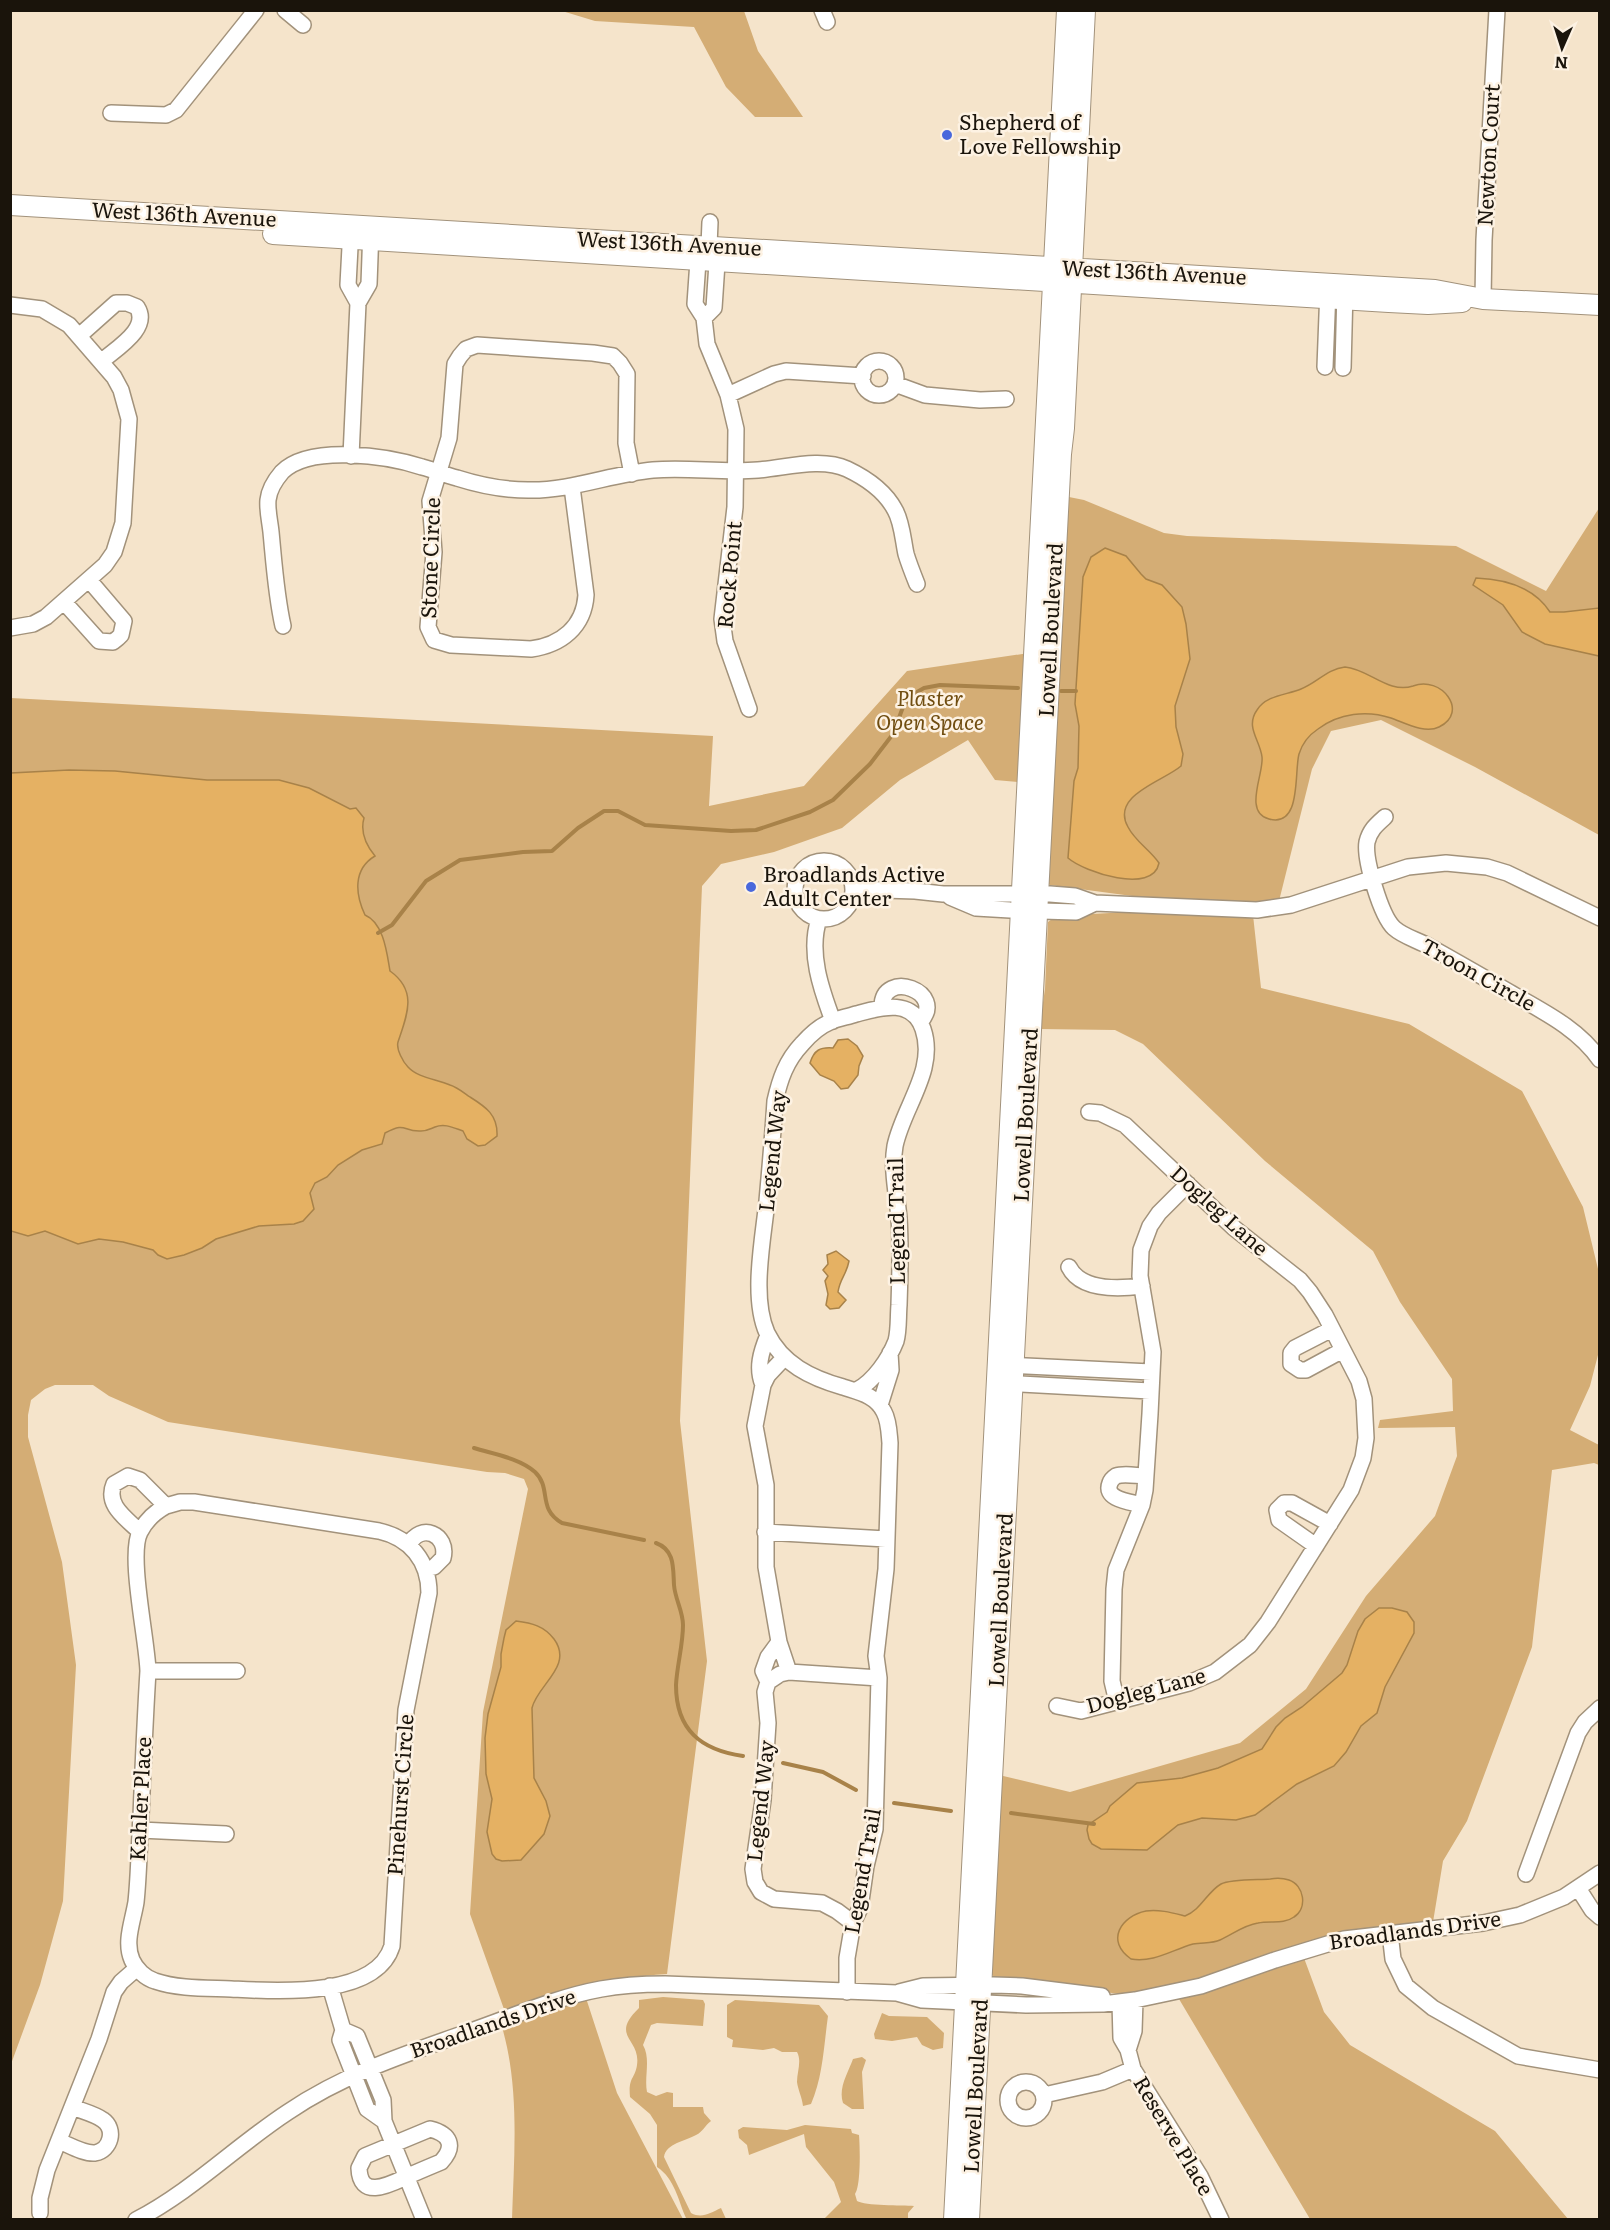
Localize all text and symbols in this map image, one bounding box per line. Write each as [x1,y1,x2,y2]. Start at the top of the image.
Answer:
north arrow [1532,18,1592,78]
text: N [1554,52,1569,76]
street label: Newton Court [1467,82,1506,227]
place label: Shepherd of Love Fellowship [959,105,1121,160]
marker: Shepherd of Love Fellowship [940,128,954,142]
street label: West 136th Avenue [91,192,277,233]
street label: West 136th Avenue [576,221,762,262]
street label: West 136th Avenue [1061,250,1247,291]
street label: Stone Circle [411,497,446,619]
street label: Rock Point [707,519,748,630]
street label: Lowell Boulevard [1028,542,1069,718]
park label: Plaster Open Space [876,681,984,736]
place label: Broadlands Active Adult Center [763,857,945,912]
marker: Broadlands Active Adult Center [744,880,758,894]
street label: Troon Circle [1416,929,1542,1017]
street label: Lowell Boulevard [1003,1027,1044,1203]
street label: Legend Way [749,1088,792,1213]
street label: Legend Trail [878,1157,911,1285]
street label: Dogleg Lane [1165,1157,1277,1262]
street label: Lowell Boulevard [978,1512,1019,1688]
street label: Dogleg Lane [1082,1658,1209,1719]
street label: Pinehurst Circle [377,1713,420,1877]
street label: Kahler Place [120,1736,157,1862]
street label: Legend Way [737,1738,780,1863]
street label: Legend Trail [834,1805,887,1936]
street label: Broadlands Drive [1327,1901,1503,1956]
street label: Broadlands Drive [405,1979,579,2065]
street label: Lowell Boulevard [953,1998,994,2174]
street label: Reserve Place [1127,2069,1223,2200]

